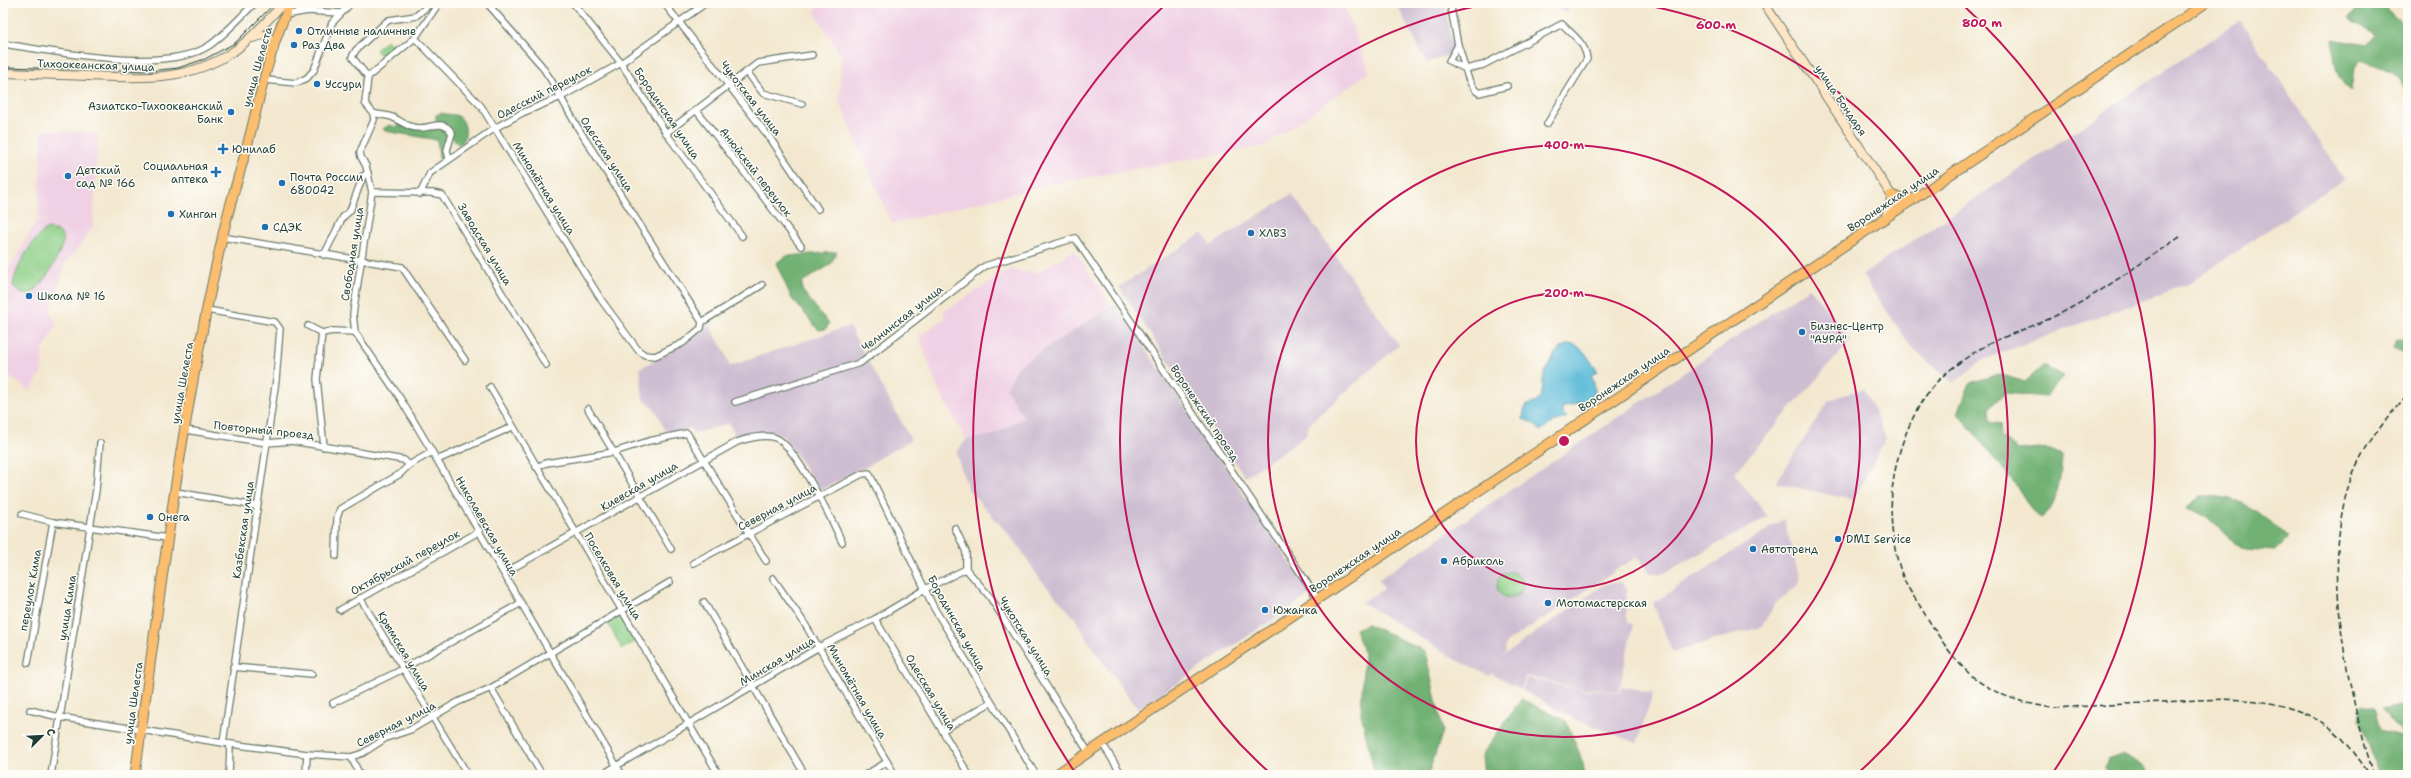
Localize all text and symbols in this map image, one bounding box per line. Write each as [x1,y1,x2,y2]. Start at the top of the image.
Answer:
text: 800 m [1962,15,2002,31]
text: 600 m [1696,17,1736,33]
place label: Отличные наличные [307,24,416,39]
street label: улица Шелеста [239,25,276,109]
marker: Отличные наличные [294,26,304,36]
place label: Раз Два [302,38,345,53]
marker: Раз Два [289,40,299,50]
street label: Тихоокеанская улица [37,56,155,75]
street label: Чукотская улица [717,58,785,139]
street label: Одесский переулок [494,62,594,123]
street label: улица Бондаря [1811,62,1870,139]
street label: Бородинская улица [630,64,703,162]
place label: Уссури [325,77,362,92]
marker: Уссури [312,79,322,89]
place label: Азиатско-Тихоокеанский Банк [88,99,223,127]
marker: Азиатско-Тихоокеанский Банк [226,107,236,117]
street label: Одесская улица [577,114,637,195]
street label: Анюйский переулок [716,125,795,220]
text: 400 m [1544,137,1584,153]
street label: Миномётная улица [509,139,578,238]
place label: Юнилаб [232,142,276,157]
marker: Юнилаб [217,143,229,155]
place label: Социальная аптека [143,159,208,187]
place label: Детский сад № 166 [76,163,136,191]
street label: Воронежская улица [1845,163,1942,236]
marker: Социальная аптека [211,167,221,177]
place label: Почта России 680042 [290,170,363,198]
marker: Детский сад № 166 [63,171,73,181]
marker: Почта России 680042 [277,178,287,188]
street label: Заводская улица [454,200,515,288]
street label: Свободная улица [338,206,367,302]
place label: Хинган [179,207,217,222]
marker: Хинган [166,209,176,219]
place label: СДЭК [273,220,302,235]
marker: СДЭК [260,222,270,232]
place label: ХЛВЗ [1259,226,1286,241]
marker: ХЛВЗ [1246,228,1256,238]
street label: Челнинская улица [858,282,946,355]
text: 200 m [1544,285,1584,301]
place label: Школа № 16 [37,289,105,304]
marker: Школа № 16 [24,291,34,301]
place label: Бизнес-Центр "АУРА" [1810,319,1884,347]
marker: Бизнес-Центр "АУРА" [1797,327,1807,337]
street label: улица Шелеста [168,341,197,425]
street label: Воронежская улица [1576,343,1673,416]
street label: Воронежский проезд [1167,362,1243,465]
street label: Повторный проезд [213,418,315,443]
centre of rings [1557,434,1571,448]
street label: Киевская улица [598,458,681,515]
street label: Николаевская улица [452,474,521,579]
street label: Казбекская улица [229,480,258,580]
street label: Северная улица [735,480,819,535]
place label: Онега [158,510,190,525]
marker: Онега [145,512,155,522]
street label: Воронежская улица [1307,524,1404,597]
street label: Октябрьский переулок [348,526,463,599]
street label: Поселковая улица [581,530,645,623]
place label: DMI Service [1846,532,1911,547]
marker: DMI Service [1833,534,1843,544]
place label: Автотренд [1761,542,1818,557]
marker: Автотренд [1748,544,1758,554]
street label: переулок Кима [16,548,45,632]
place label: Абриколь [1452,554,1504,569]
marker: Абриколь [1439,556,1449,566]
street label: Бородинская улица [924,573,989,674]
street label: улица Кима [55,574,80,642]
street label: Чукотская улица [995,594,1056,679]
place label: Мотомастерская [1556,596,1647,611]
marker: Мотомастерская [1543,598,1553,608]
place label: Южанка [1273,603,1317,618]
marker: Южанка [1260,605,1270,615]
street label: Крымская улица [374,609,433,694]
street label: Минская улица [737,633,818,690]
street label: Миномётная улица [823,641,890,742]
street label: Одесская улица [902,651,959,733]
street label: улица Шелеста [120,661,147,745]
street label: Северная улица [354,698,439,751]
north arrow [22,716,62,756]
text: С [42,726,59,738]

